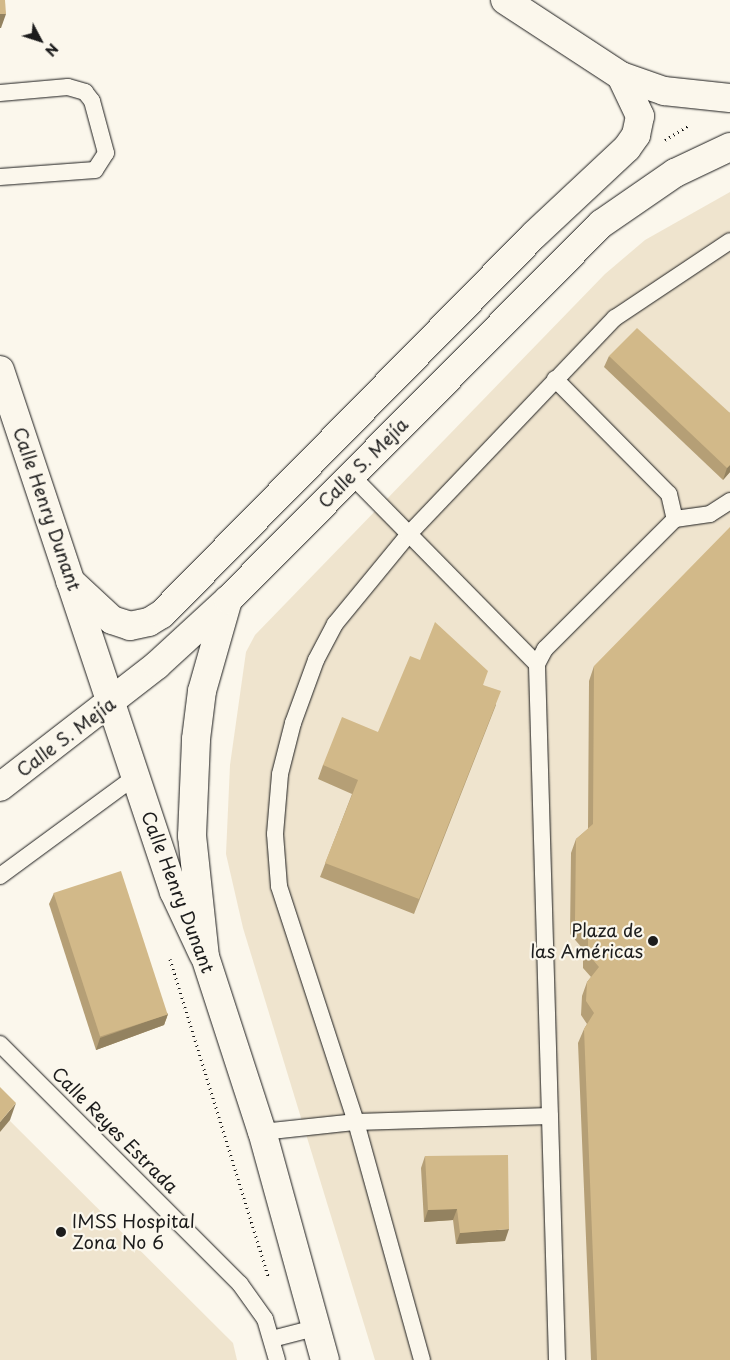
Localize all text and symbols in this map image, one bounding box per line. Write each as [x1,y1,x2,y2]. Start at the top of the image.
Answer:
north arrow [15,15,65,65]
text: N [40,39,63,61]
street label: Calle S. Mejía [313,413,413,513]
street label: Calle Henry Dunant [9,424,85,594]
street label: Calle S. Mejía [12,692,120,782]
street label: Calle Henry Dunant [137,807,219,977]
place label: Plaza de las Américas [532,920,643,962]
marker: Plaza de las Américas [647,935,659,947]
street label: Calle Reyes Estrada [47,1062,183,1198]
place label: IMSS Hospital Zona No 6 [72,1211,195,1254]
marker: IMSS Hospital Zona No 6 [54,1225,68,1239]

